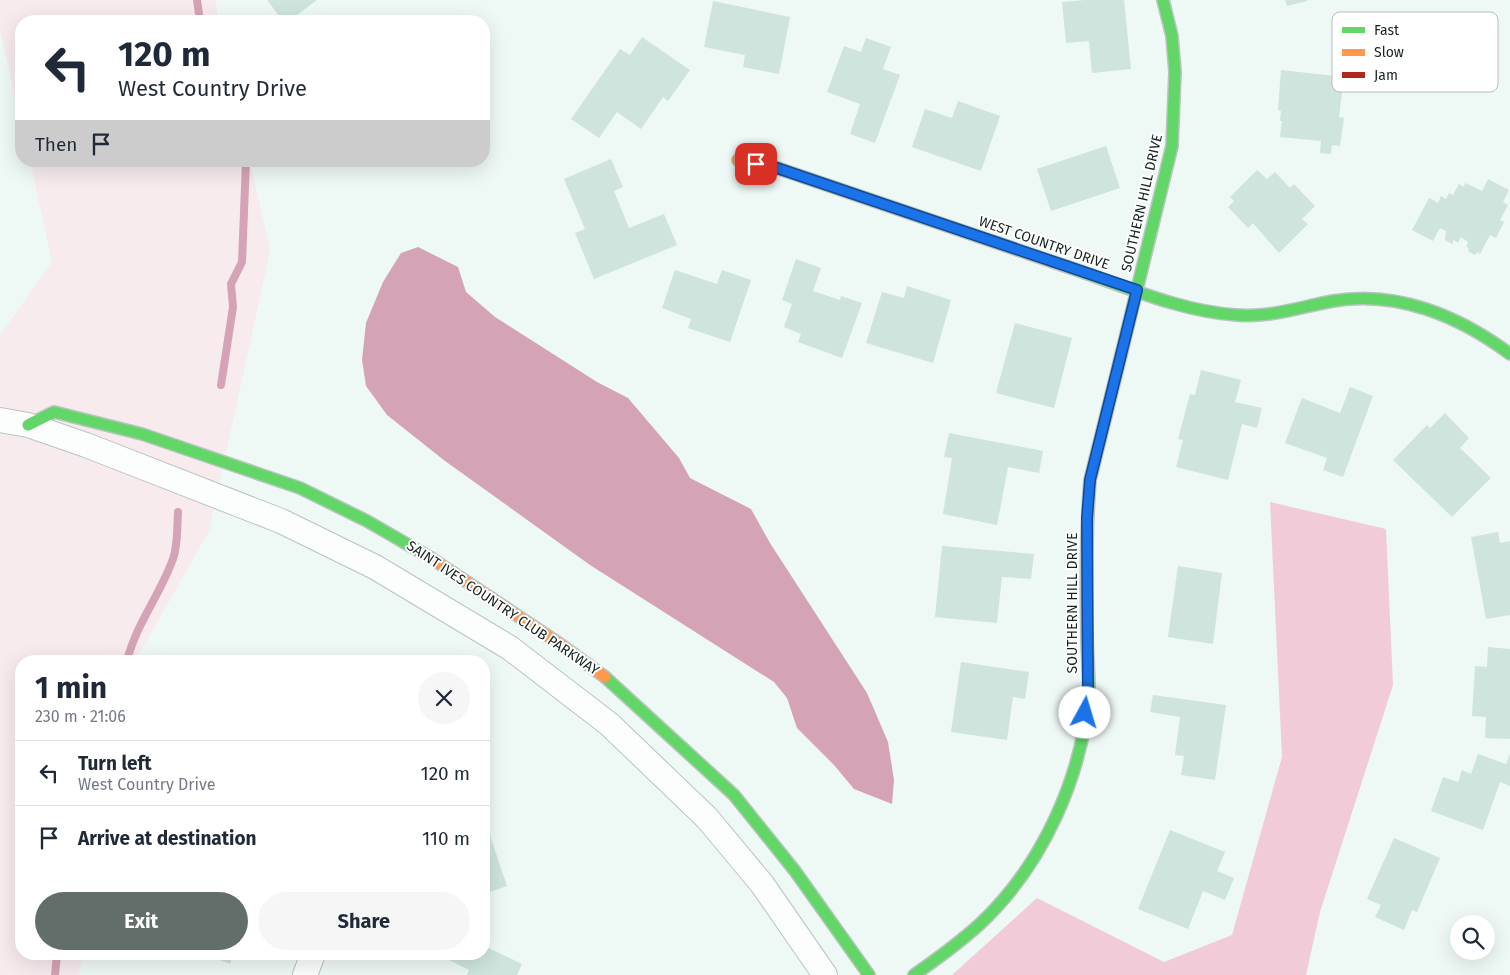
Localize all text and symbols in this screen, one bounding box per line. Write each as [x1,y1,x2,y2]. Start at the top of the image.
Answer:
legend [1332,12,1498,92]
text: Fast [1374,22,1400,39]
text: 120 m [118,33,211,75]
icon: left [35,35,100,100]
text: Slow [1374,44,1404,61]
text: Jam [1374,67,1398,84]
text: West Country Drive [118,75,307,102]
icon: arrive [87,130,115,158]
text: Then [35,133,77,156]
street label: SOUTHERN HILL DRIVE [1118,133,1166,273]
pin [735,143,777,185]
icon: arrive [742,150,770,178]
street label: WEST COUNTRY DRIVE [977,213,1111,273]
street label: SOUTHERN HILL DRIVE [1064,533,1081,673]
street label: SAINT IVES COUNTRY CLUB PARKWAY [404,537,603,679]
text: 1 min [35,670,107,706]
button: close [418,672,470,724]
position arrow [1058,686,1110,738]
text: 230 m · 21:06 [35,707,126,726]
text: Turn left [78,752,152,775]
icon: left [35,759,63,787]
text: 120 m [420,762,470,785]
text: West Country Drive [78,775,216,794]
icon: arrive [35,824,63,852]
text: Arrive at destination [78,827,257,850]
text: 110 m [422,827,470,850]
button: Exit [35,892,248,950]
button: Share [258,892,470,950]
map controls [1450,915,1495,960]
button: search [1450,915,1495,960]

